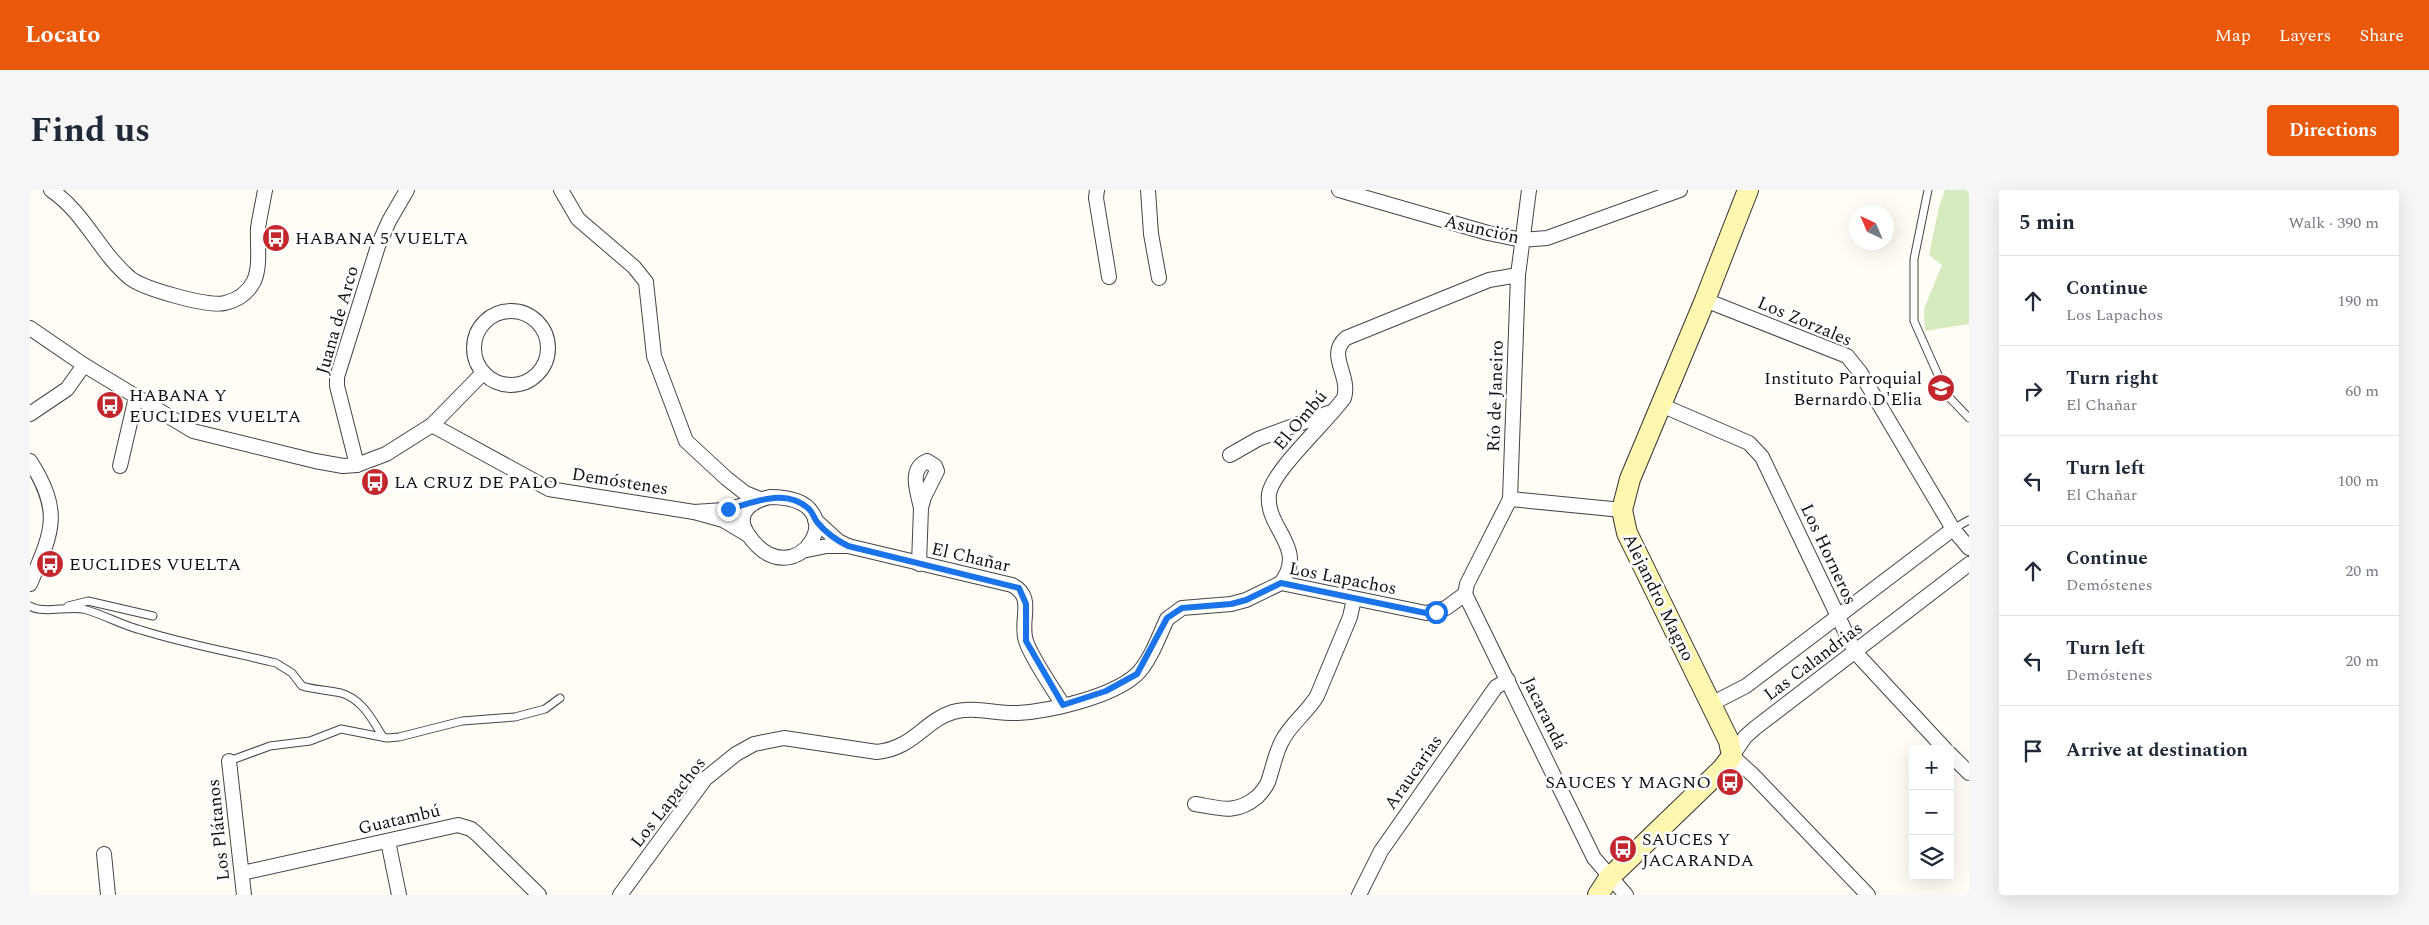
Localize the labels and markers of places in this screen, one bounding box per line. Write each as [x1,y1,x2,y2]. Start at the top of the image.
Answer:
bus stop icon: HABANA 5 VUELTA [261,223,291,253]
place label: HABANA 5 VUELTA [295,225,468,252]
place label: Instituto Parroquial Bernardo D'Elia [1764,365,1922,413]
school or university icon: Instituto Parroquial Bernardo D'Elia [1926,373,1956,403]
place label: HABANA Y EUCLIDES VUELTA [129,382,301,430]
bus stop icon: HABANA Y EUCLIDES VUELTA [95,390,125,420]
bus stop icon: LA CRUZ DE PALO [360,467,390,497]
place label: LA CRUZ DE PALO [394,469,558,496]
bus stop icon: EUCLIDES VUELTA [35,549,65,579]
place label: EUCLIDES VUELTA [69,551,241,578]
bus stop icon: SAUCES Y MAGNO [1715,767,1745,797]
place label: SAUCES Y MAGNO [1545,769,1711,796]
place label: SAUCES Y JACARANDA [1642,826,1754,874]
bus stop icon: SAUCES Y JACARANDA [1608,834,1638,864]

